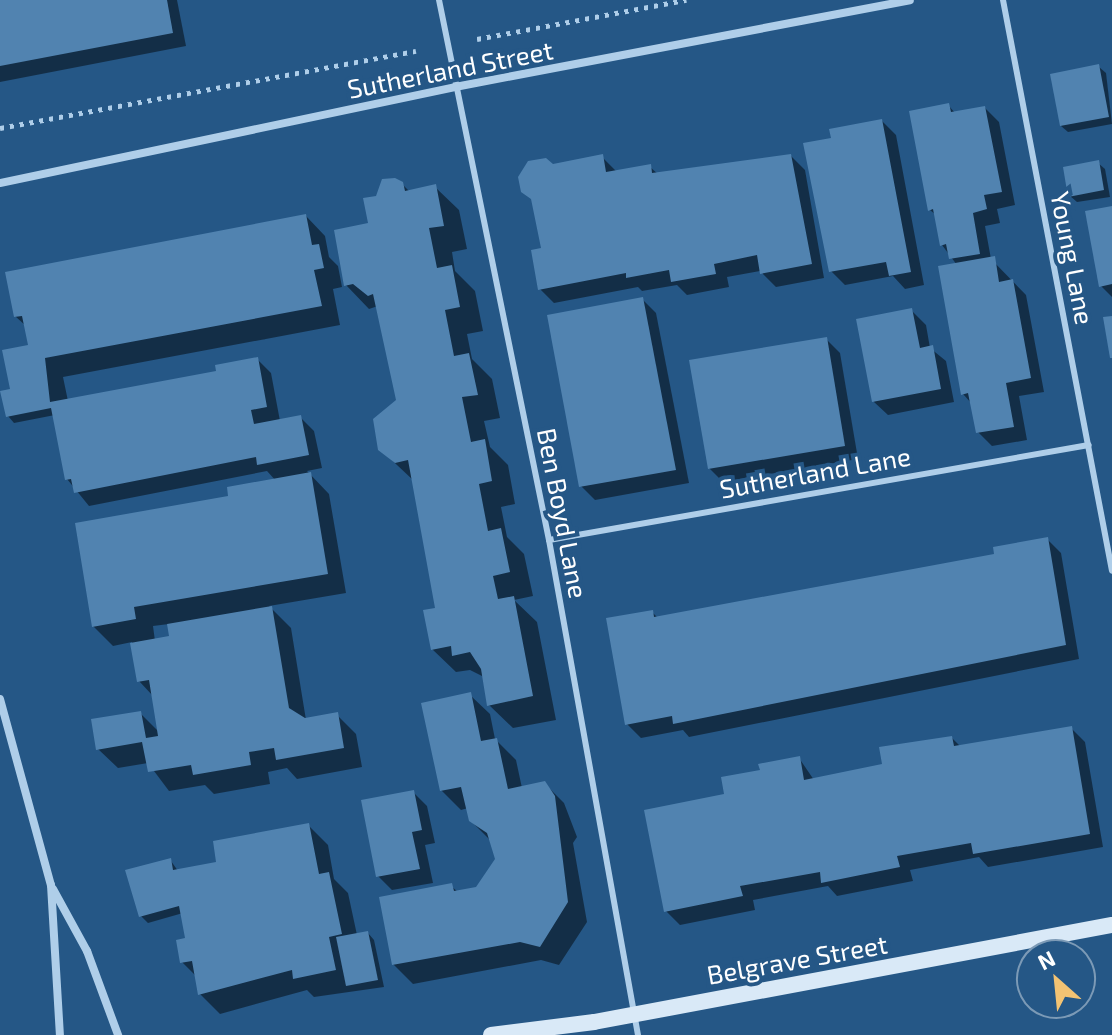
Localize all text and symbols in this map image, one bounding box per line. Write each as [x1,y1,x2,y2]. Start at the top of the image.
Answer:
street label: Sutherland Street [345,34,555,104]
street label: Young Lane [1045,189,1101,327]
street label: Ben Boyd Lane [531,425,595,601]
street label: Sutherland Lane [717,440,913,504]
street label: Belgrave Street [704,928,890,990]
north arrow [1016,939,1096,1019]
text: N [1033,944,1059,975]

